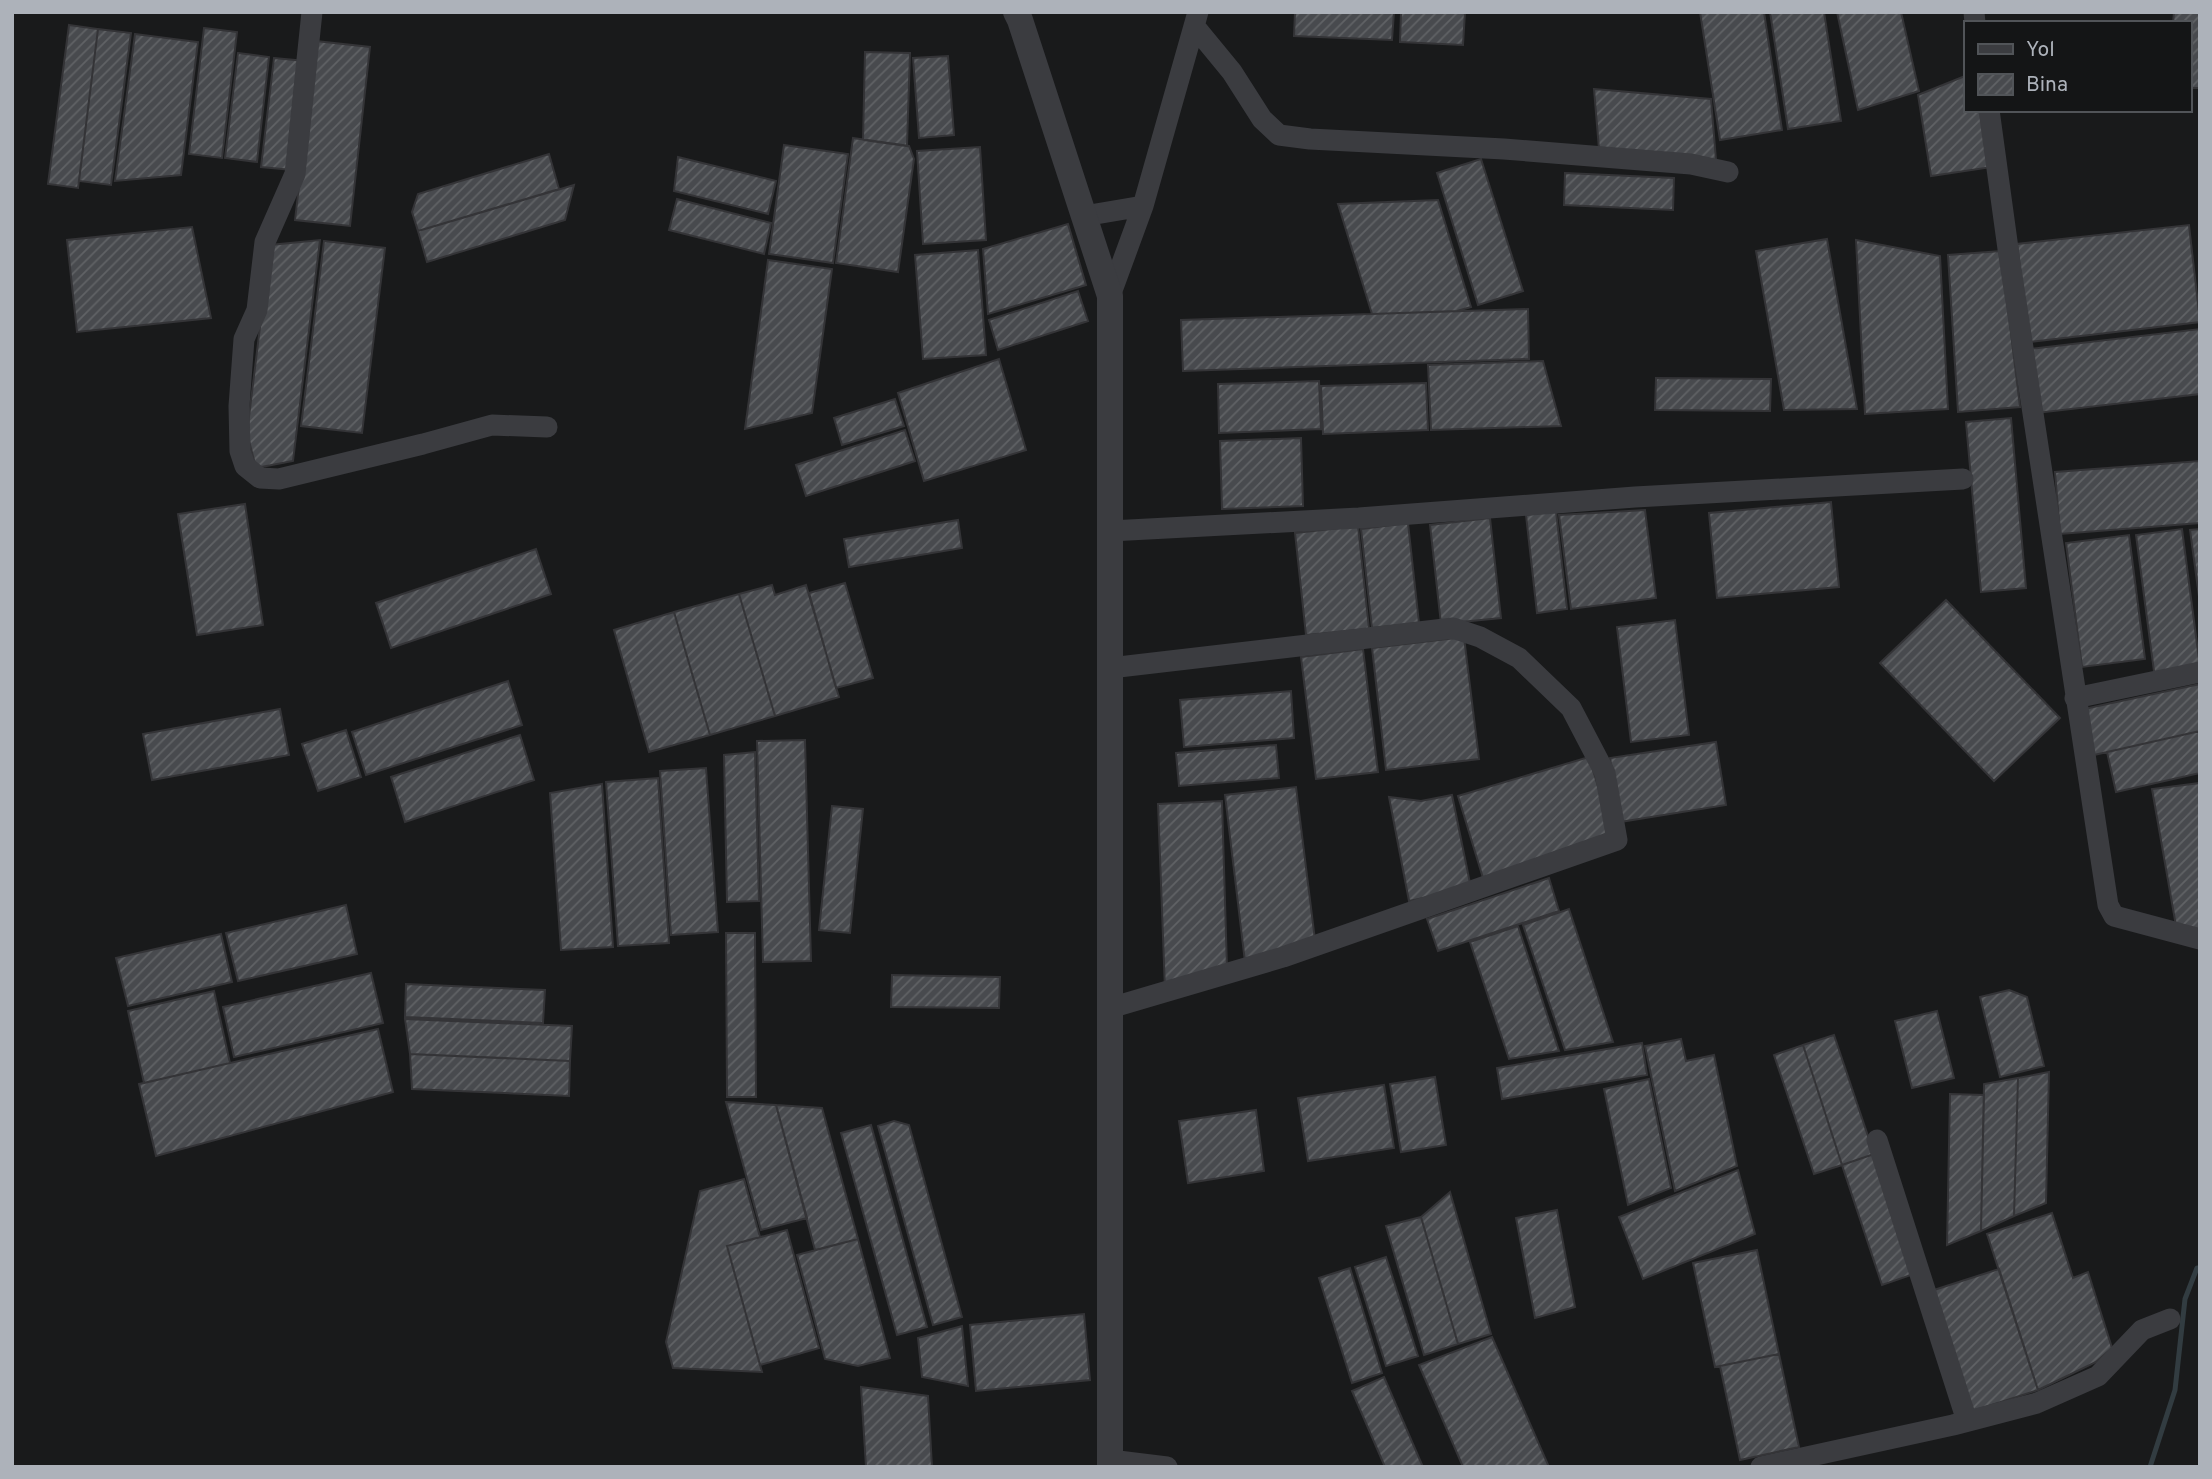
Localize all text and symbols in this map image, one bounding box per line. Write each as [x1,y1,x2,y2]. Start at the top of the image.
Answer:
legend [1964,21,2191,112]
text: Yol [2026,37,2055,64]
text: Bina [2026,72,2068,99]

